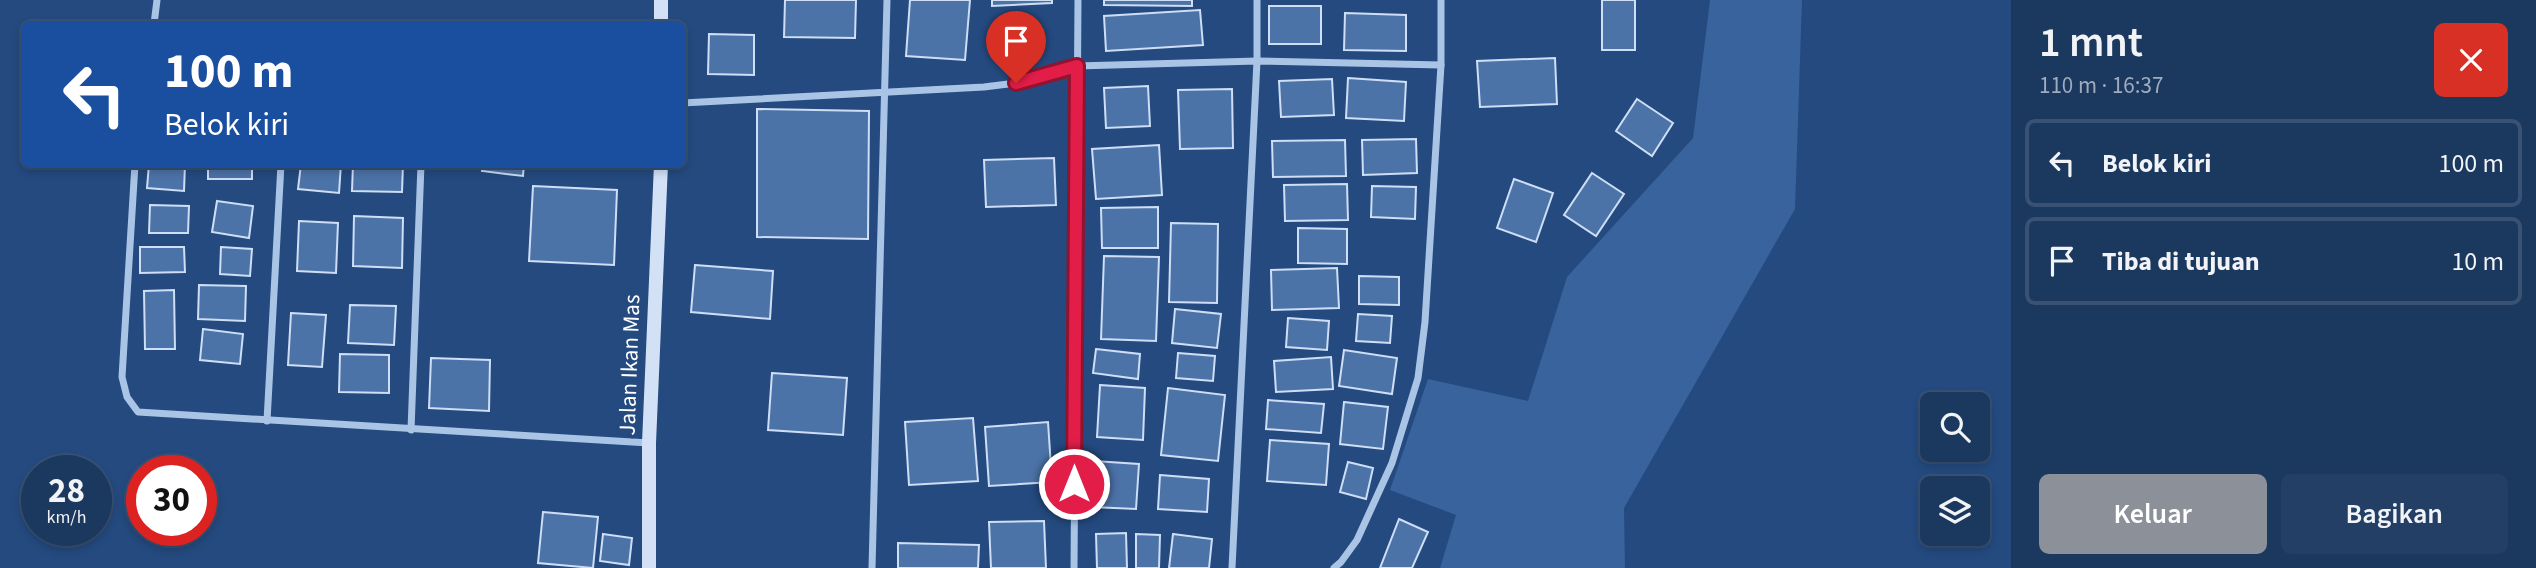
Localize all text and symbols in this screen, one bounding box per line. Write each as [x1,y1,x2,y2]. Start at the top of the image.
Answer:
pin [986,11,1046,83]
text: 1 mnt [2039,13,2143,73]
icon: arrive [997,22,1035,60]
button: close [2434,23,2508,97]
text: 100 m [164,37,293,107]
icon: left [49,49,140,140]
text: 110 m · 16:37 [2039,69,2163,102]
text: Belok kiri [164,102,289,148]
icon: left [2043,144,2081,182]
text: Belok kiri [2102,145,2211,182]
text: 100 m [2438,145,2504,182]
icon: arrive [2043,242,2081,280]
text: Tiba di tujuan [2102,243,2260,280]
text: 10 m [2451,243,2504,280]
street label: Jalan Ikan Mas [611,294,648,436]
map controls [1920,392,1990,546]
button: search [1920,392,1990,462]
position arrow [1037,447,1111,521]
speed limit sign: 30 [126,455,217,546]
text: 28 [48,466,85,516]
button: Keluar [2039,474,2267,554]
button: Bagikan [2281,474,2508,554]
button: layers [1920,476,1990,546]
text: km/h [47,505,86,530]

